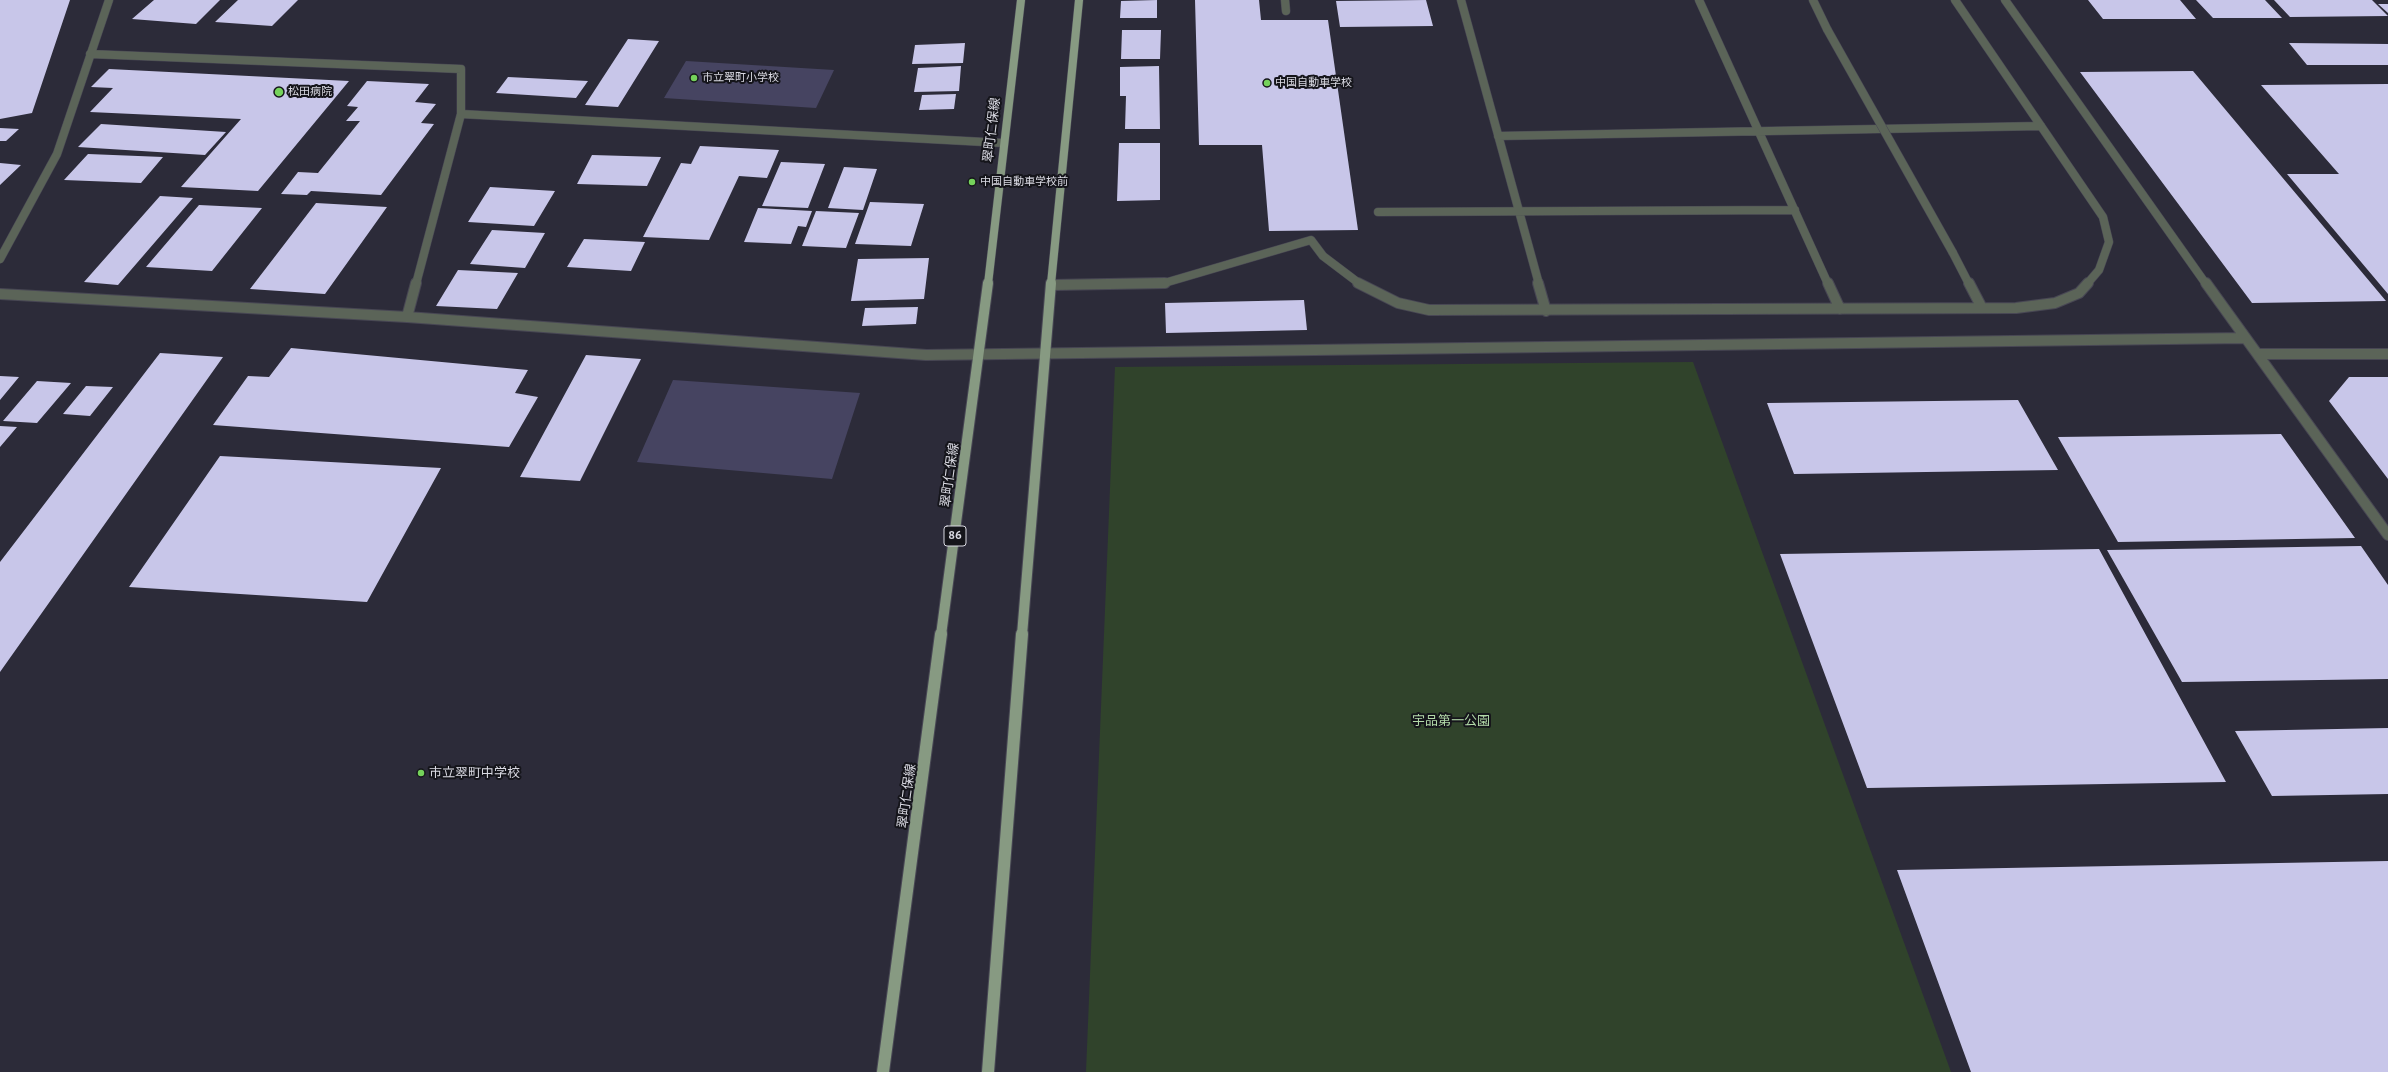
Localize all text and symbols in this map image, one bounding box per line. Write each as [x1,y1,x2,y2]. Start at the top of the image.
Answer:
place label: 市立翠町小学校 [702,71,779,85]
marker: 市立翠町小学校 [689,73,699,83]
place label: 中国自動車学校 [1275,76,1352,90]
marker: 中国自動車学校 [1262,78,1272,88]
place label: 松田病院 [288,85,332,99]
marker: 松田病院 [273,86,285,98]
street label: 翠町仁保線 [980,97,1004,163]
place label: 中国自動車学校前 [980,175,1068,189]
marker: 中国自動車学校前 [967,177,977,187]
street label: 翠町仁保線 [938,442,962,508]
road number: 86 [944,526,966,546]
park label: 宇品第一公園 [1412,713,1490,729]
street label: 翠町仁保線 [895,763,919,829]
place label: 市立翠町中学校 [429,765,520,781]
marker: 市立翠町中学校 [416,768,426,778]

